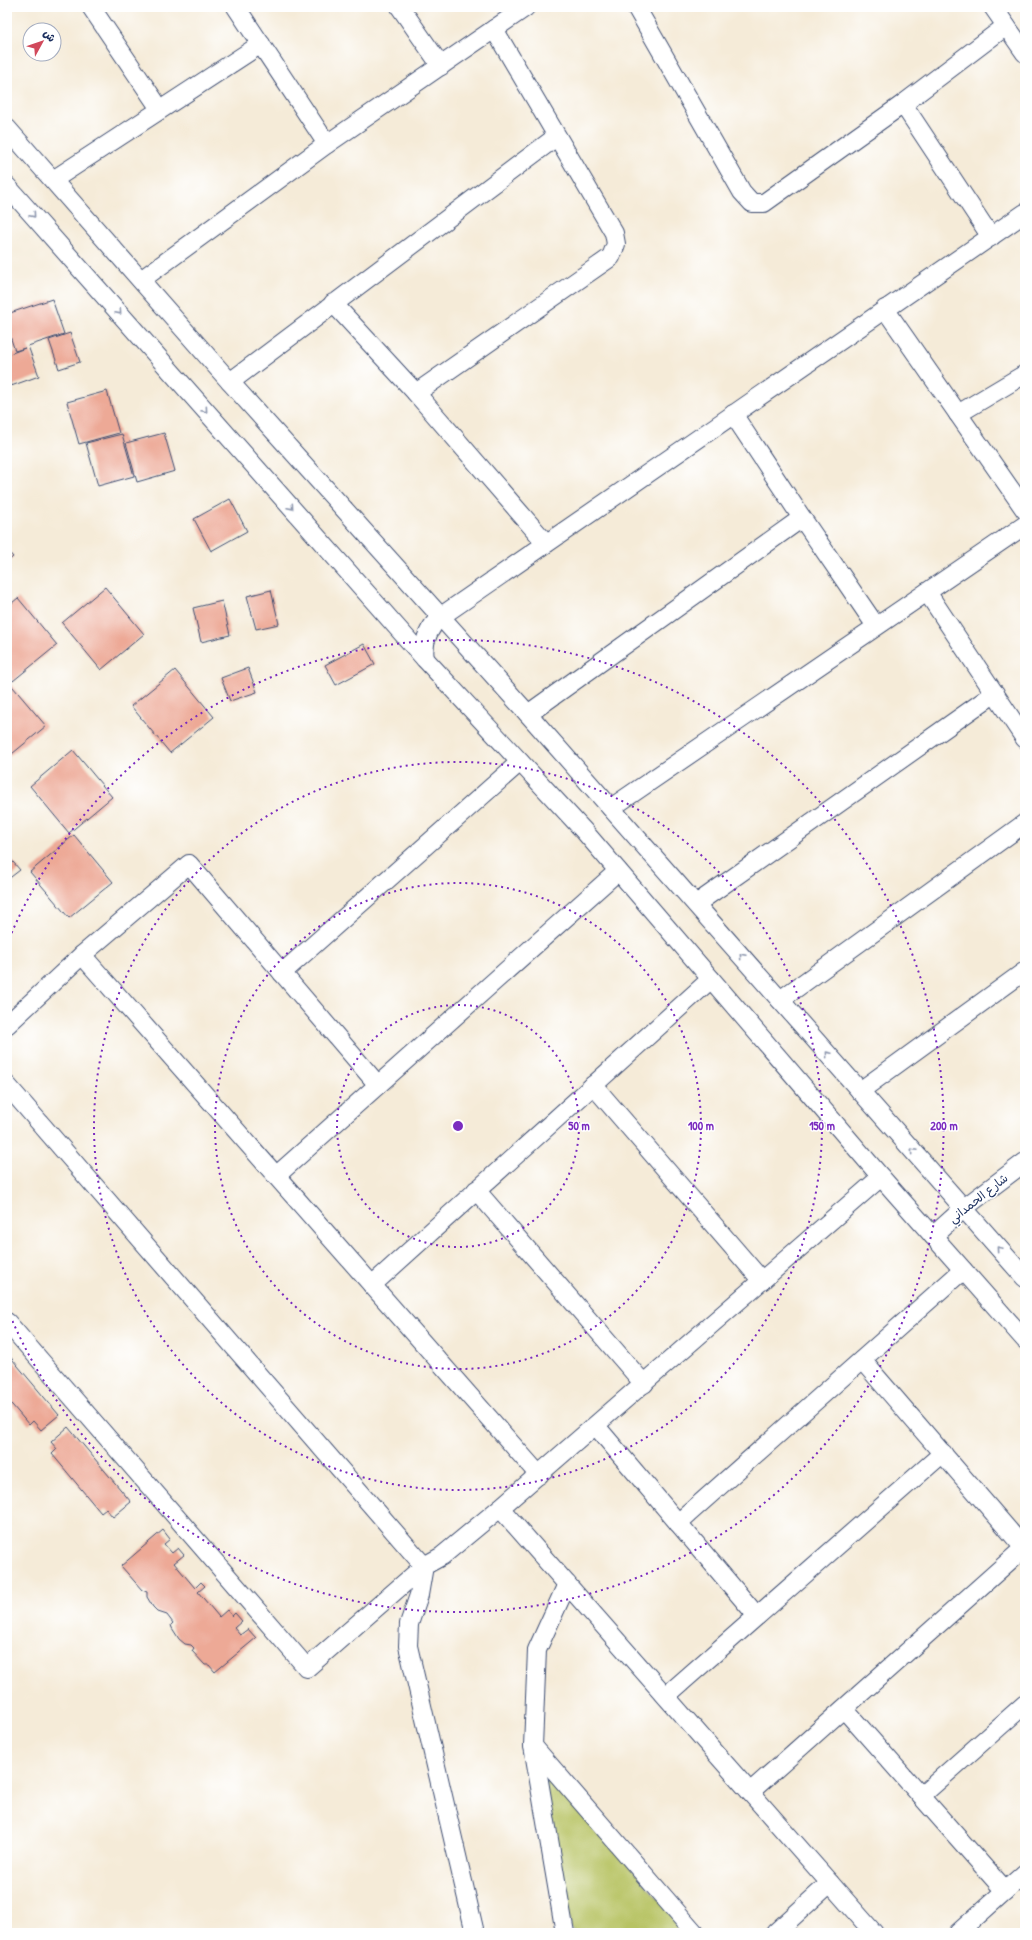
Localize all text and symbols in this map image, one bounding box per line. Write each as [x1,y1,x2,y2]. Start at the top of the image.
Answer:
north arrow [22,22,62,62]
text: ش [40,26,59,45]
one-way arrow [28,210,35,218]
one-way arrow [114,308,121,315]
one-way arrow [200,405,207,413]
one-way arrow [286,503,293,510]
one-way arrow [739,953,746,961]
one-way arrow [825,1051,832,1058]
text: 50 m [568,1117,590,1134]
text: 100 m [688,1117,714,1134]
text: 150 m [809,1117,835,1134]
text: 200 m [930,1117,958,1134]
centre of rings [451,1119,465,1133]
one-way arrow [911,1148,918,1156]
street label: شارع الحمداني [945,1169,1013,1229]
one-way arrow [997,1246,1004,1254]

